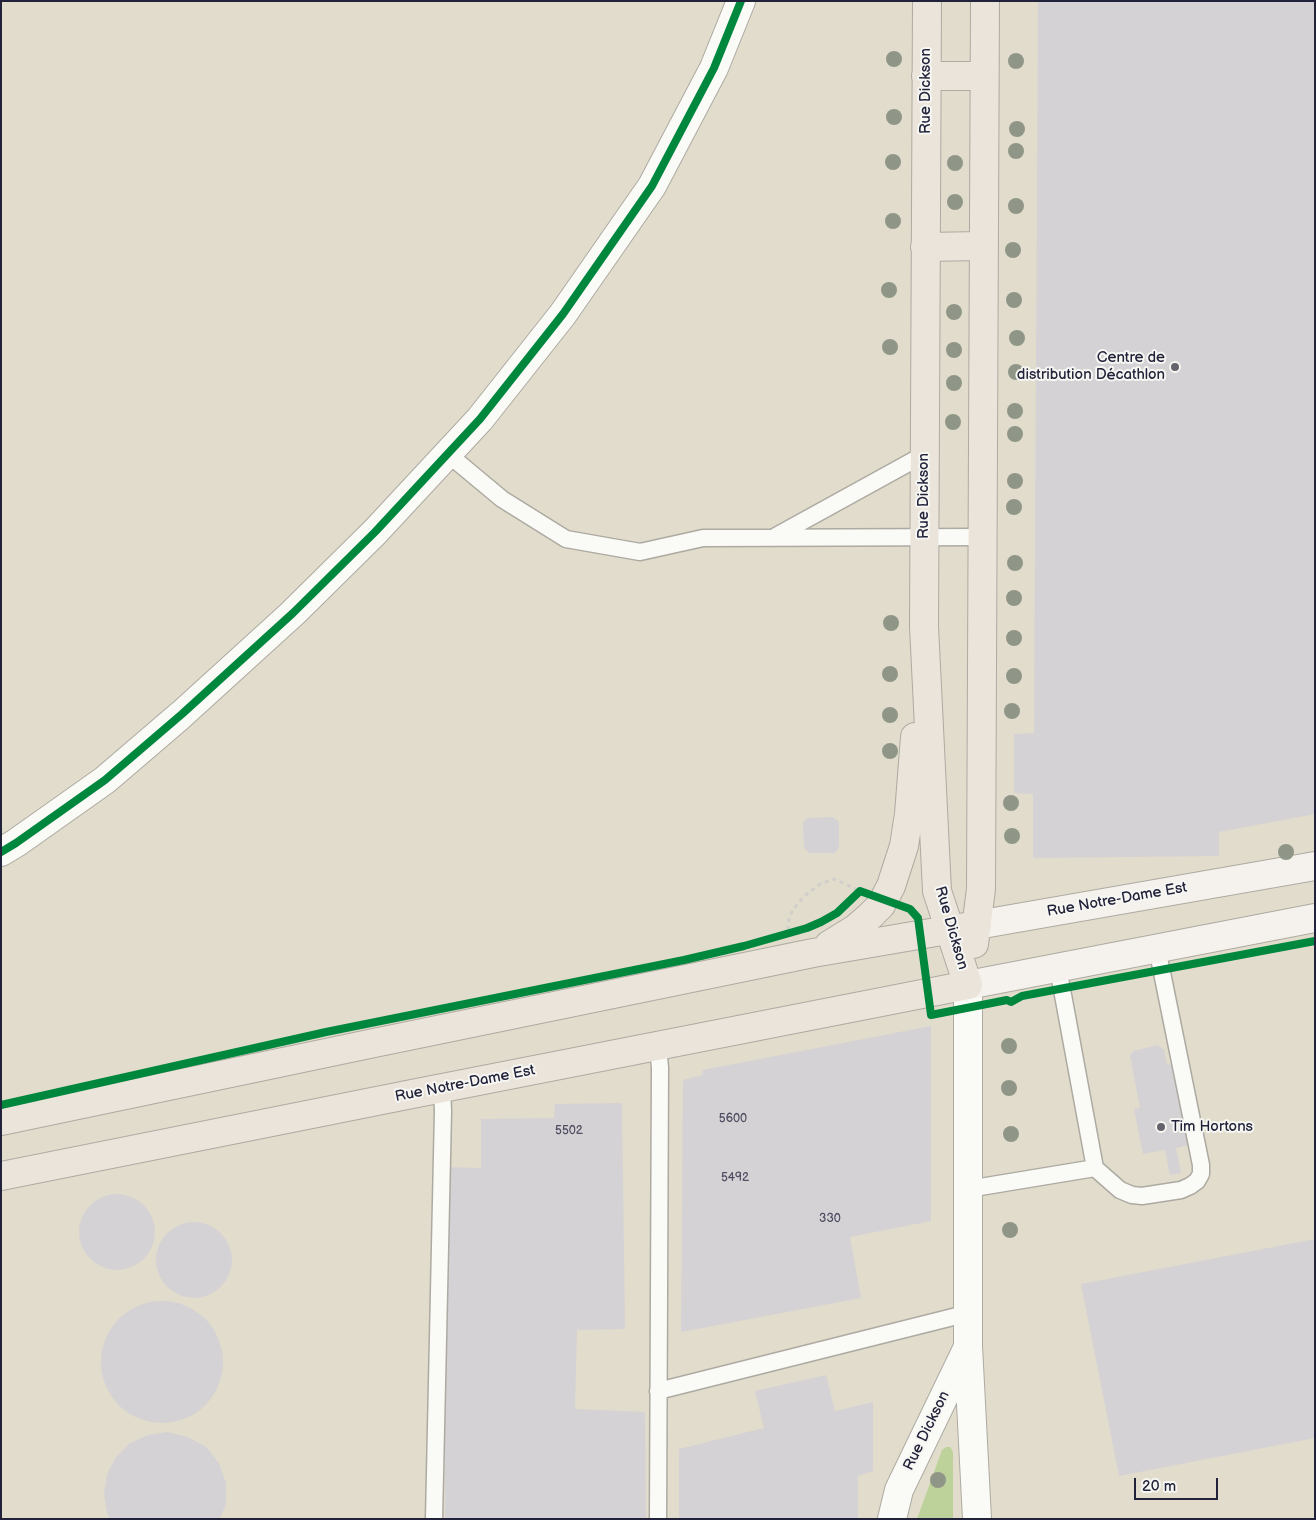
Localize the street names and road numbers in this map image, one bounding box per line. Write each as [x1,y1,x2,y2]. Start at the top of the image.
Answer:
street label: Rue Dickson [917,48,935,134]
street label: Rue Dickson [915,453,933,539]
street label: Rue Notre-Dame Est [1045,879,1189,921]
street label: Rue Dickson [930,884,972,972]
street label: Rue Notre-Dame Est [394,1062,536,1106]
street label: Rue Dickson [900,1388,954,1474]

